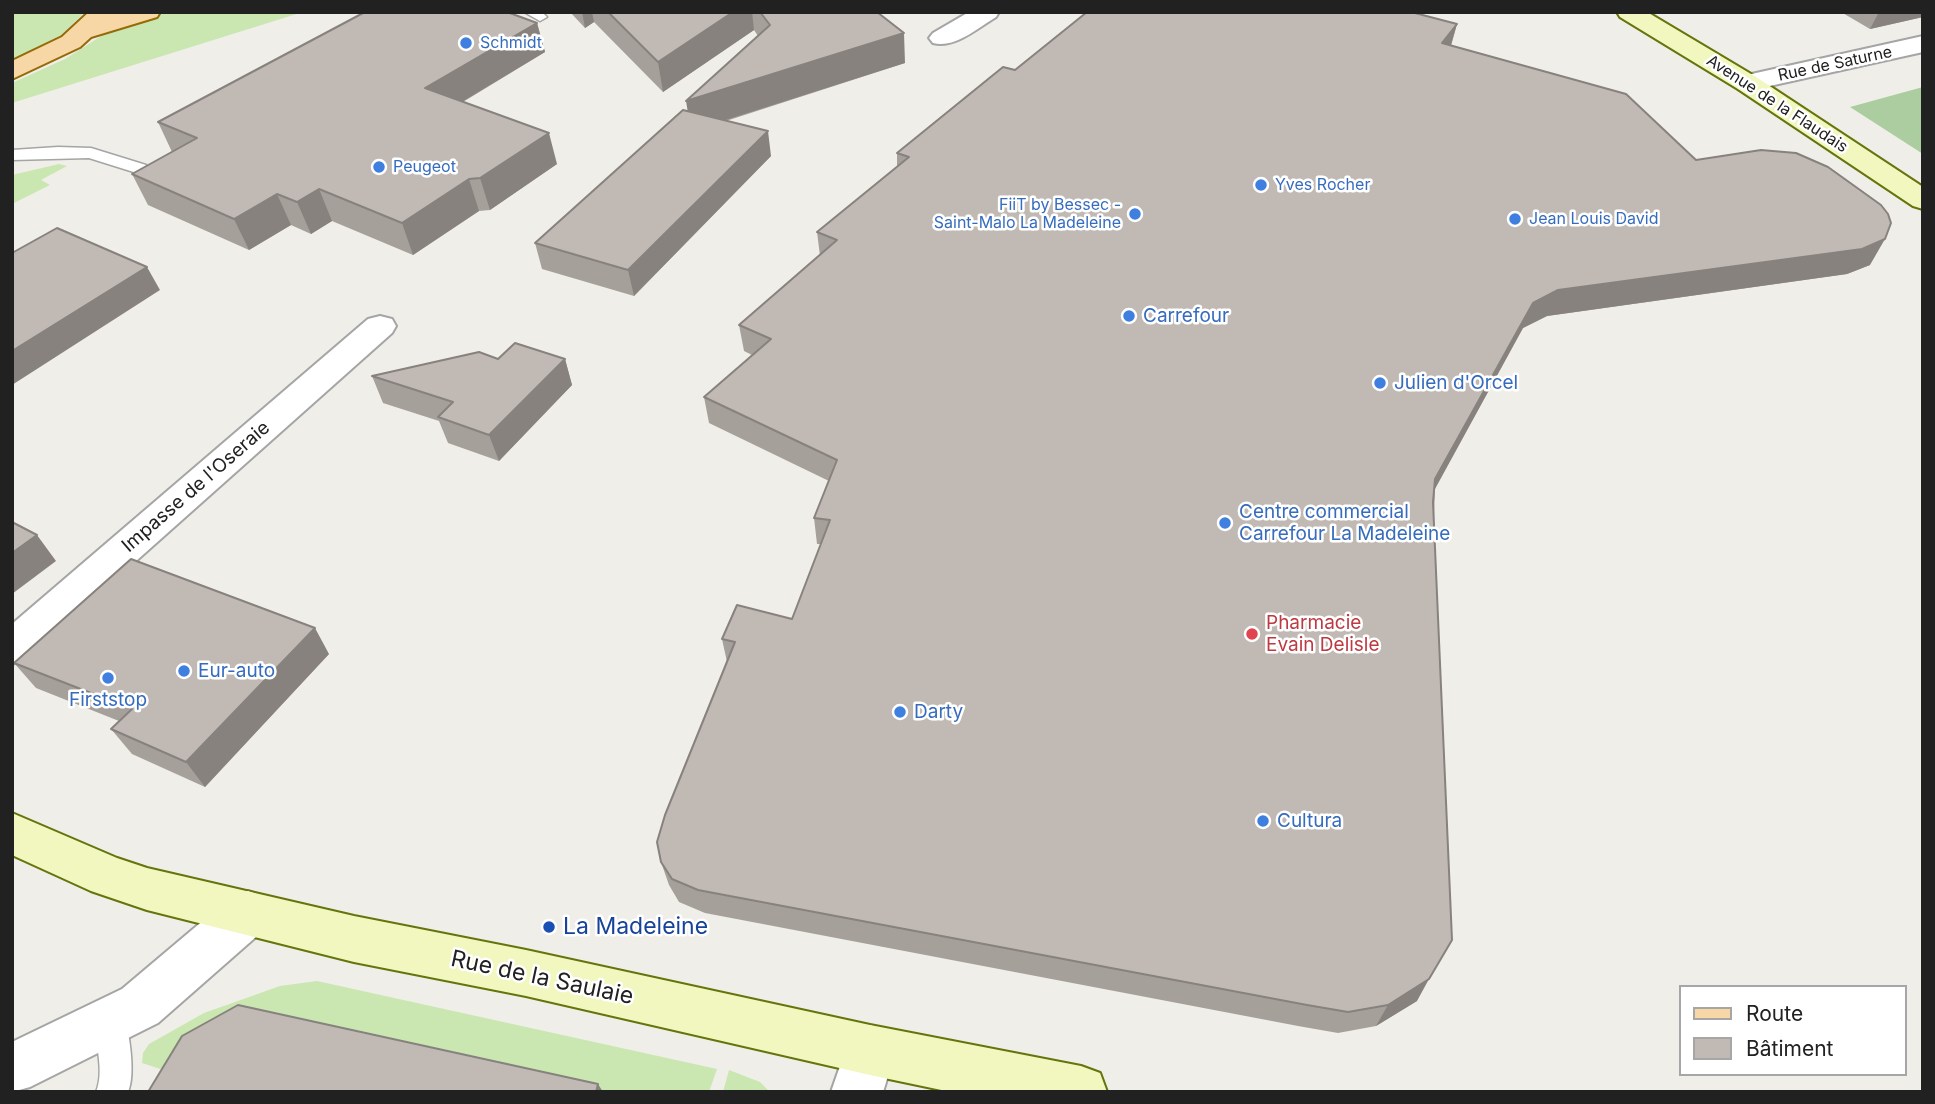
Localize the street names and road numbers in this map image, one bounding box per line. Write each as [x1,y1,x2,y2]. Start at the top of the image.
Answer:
street label: Rue de Saturne [1776,43,1894,85]
street label: Avenue de la Flaudais [1703,51,1851,157]
street label: Impasse de l'Oseraie [118,417,274,557]
street label: Rue de la Saulaie [448,945,636,1011]

